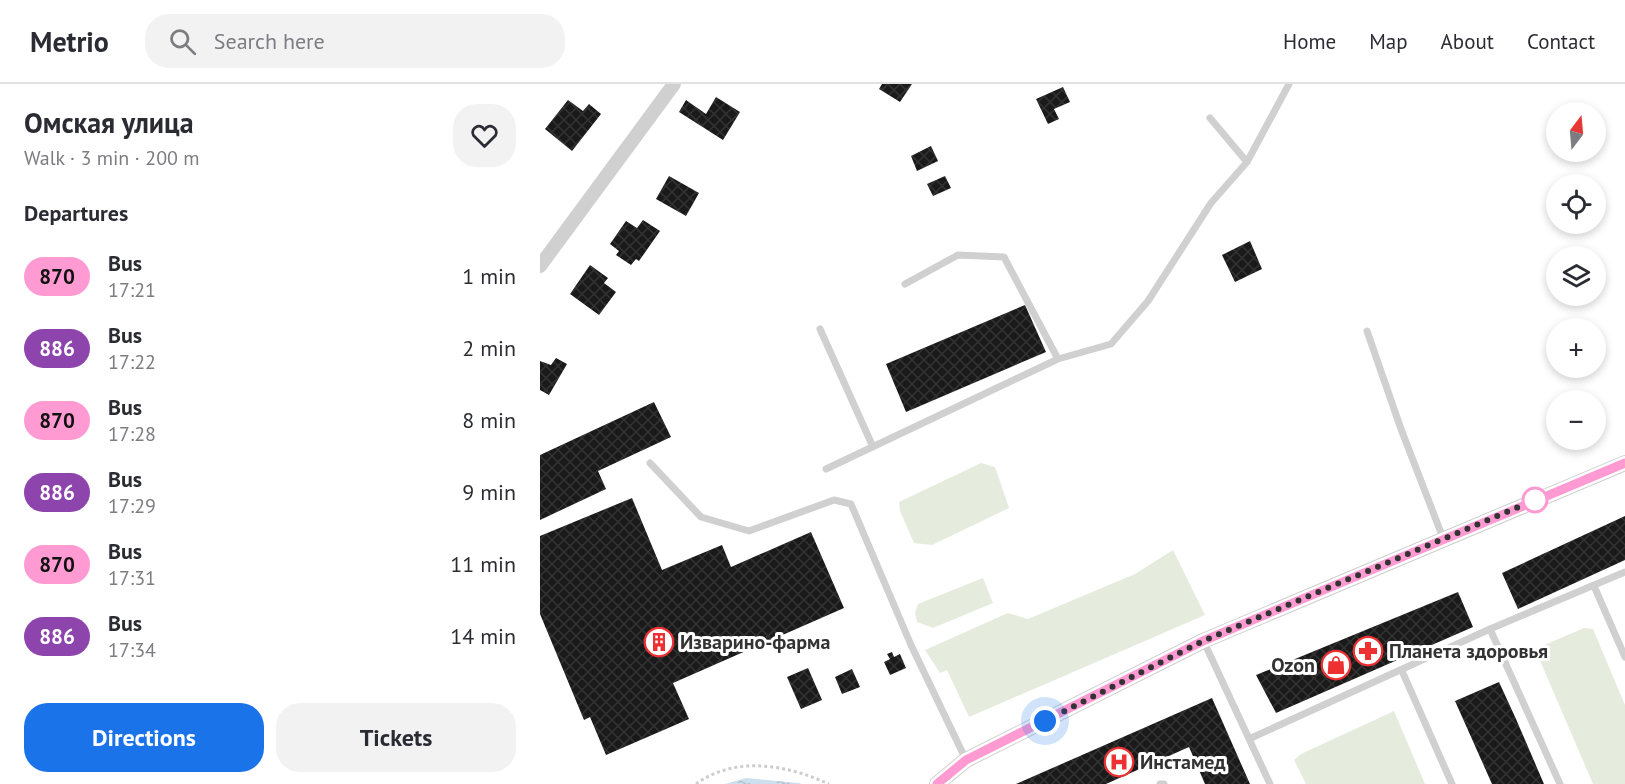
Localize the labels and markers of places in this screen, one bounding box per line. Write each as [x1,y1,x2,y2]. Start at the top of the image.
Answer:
unlabelled marker [1522,487,1548,513]
building icon: Изварино-фарма [643,626,675,658]
place label: Изварино-фарма [680,629,830,655]
pharmacy icon: Планета здоровья [1352,635,1384,667]
place label: Планета здоровья [1389,638,1548,664]
shop icon: Ozon [1320,649,1352,681]
place label: Ozon [1271,652,1315,678]
hospital icon: Инстамед [1103,746,1135,778]
place label: Инстамед [1140,749,1226,775]

